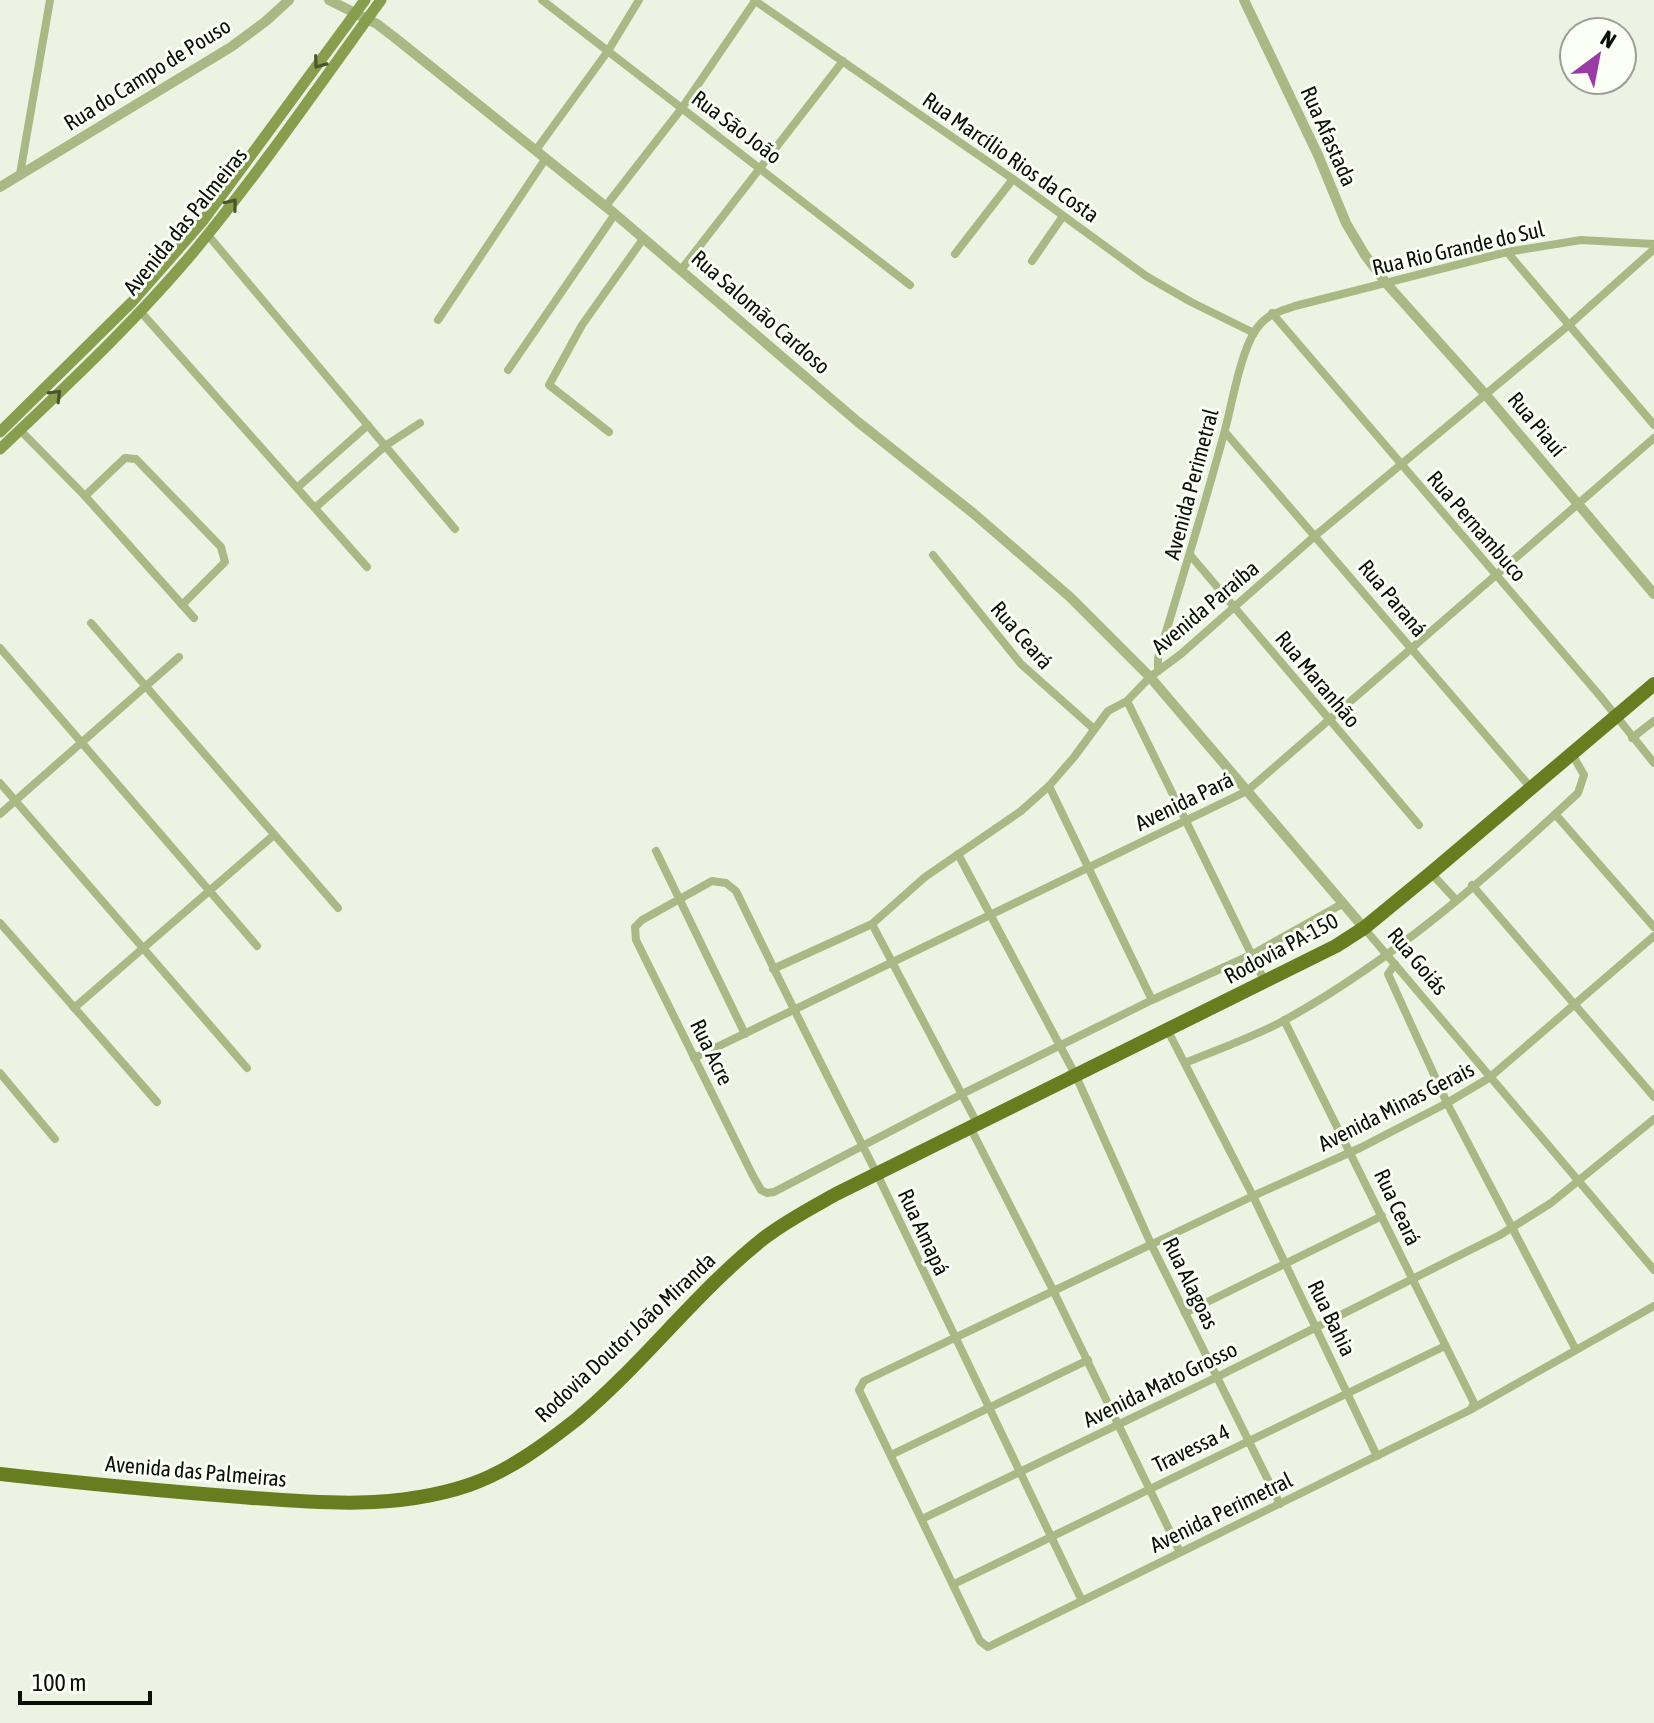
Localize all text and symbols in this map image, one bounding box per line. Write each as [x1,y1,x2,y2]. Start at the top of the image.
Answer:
street label: Rua do Campo de Pouso [59,12,235,136]
north arrow [1558,16,1638,96]
text: N [1596,25,1621,54]
one-way arrow [315,55,329,69]
street label: Rua Afastada [1295,82,1363,190]
street label: Rua São João [687,85,787,169]
street label: Rua Marcílio Rios da Costa [918,86,1104,228]
street label: Avenida das Palmeiras [118,142,252,300]
one-way arrow [222,199,237,213]
street label: Rua Rio Grande do Sul [1369,216,1547,280]
street label: Rua Salomão Cardoso [686,245,836,379]
street label: Rua Piauí [1503,386,1571,462]
one-way arrow [47,390,61,404]
street label: Avenida Perimetral [1158,405,1224,562]
street label: Rua Pernambuco [1422,465,1532,587]
street label: Rua Paraná [1353,554,1433,642]
street label: Avenida Paraíba [1146,555,1264,659]
street label: Rua Ceará [986,596,1058,674]
street label: Rua Maranhão [1270,625,1366,733]
street label: Avenida Pará [1131,766,1237,836]
street label: Rodovia PA-150 [1220,907,1342,989]
street label: Rua Goiás [1382,922,1454,1000]
street label: Rua Acre [685,1015,739,1089]
street label: Avenida Minas Gerais [1314,1055,1478,1156]
street label: Rua Ceará [1369,1165,1427,1249]
street label: Rua Amapá [893,1185,955,1279]
street label: Rua Alagoas [1158,1233,1224,1333]
street label: Rodovia Doutor João Miranda [530,1247,720,1427]
street label: Rua Bahia [1302,1276,1362,1360]
street label: Avenida Mato Grosso [1079,1336,1241,1432]
street label: Travessa 4 [1148,1418,1234,1478]
street label: Avenida das Palmeiras [104,1450,288,1492]
street label: Avenida Perimetral [1145,1466,1297,1558]
scale bar [20,1655,150,1705]
text: 100 m [32,1669,86,1696]

